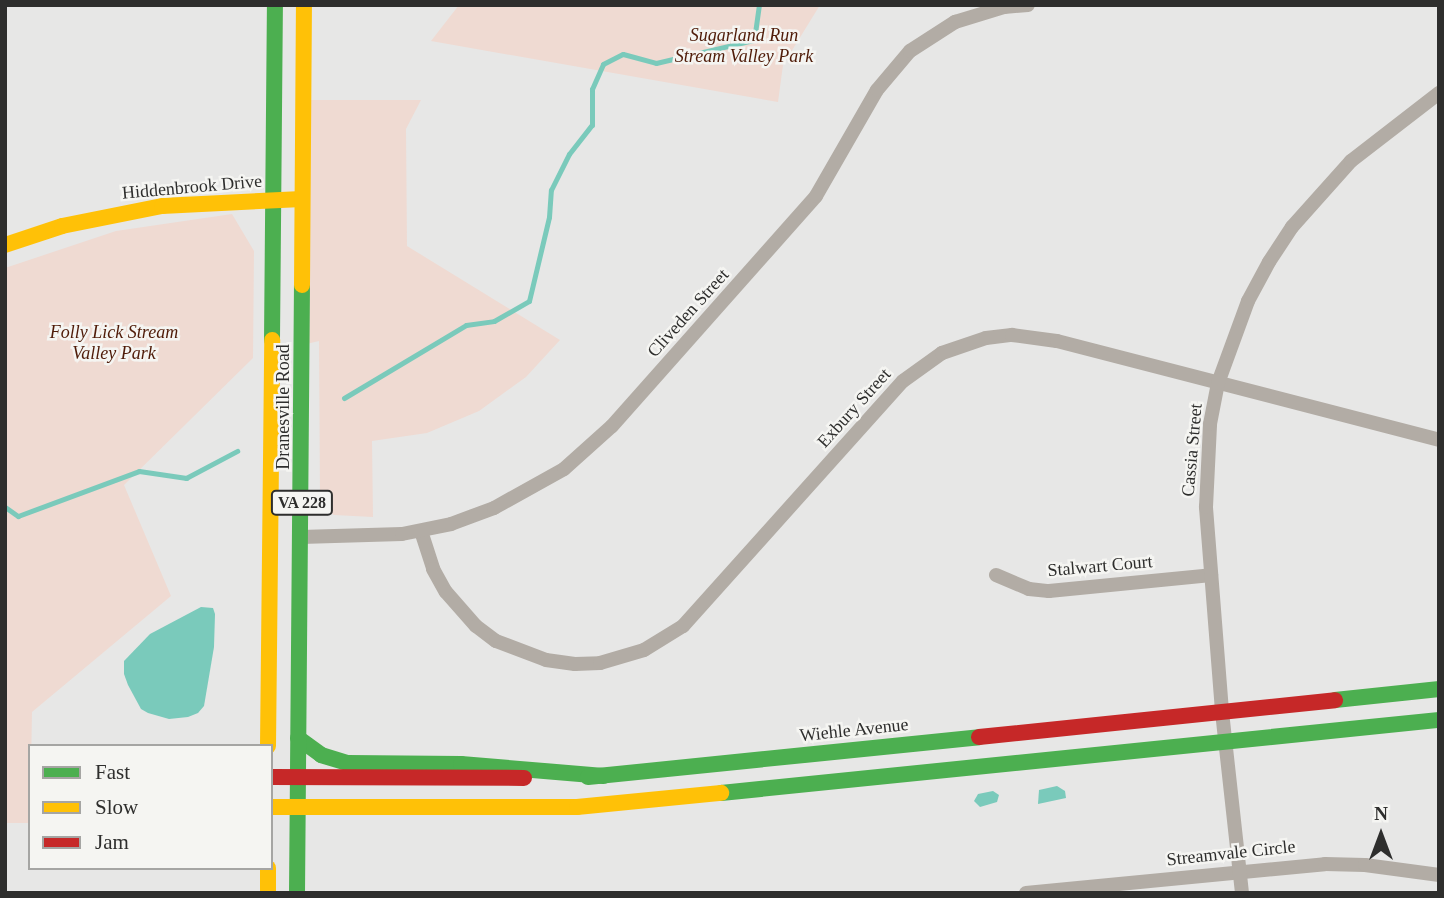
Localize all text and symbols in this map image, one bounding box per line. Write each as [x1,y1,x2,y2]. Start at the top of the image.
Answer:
park label: Sugarland Run Stream Valley Park [675,25,813,68]
street label: Hiddenbrook Drive [121,170,263,204]
street label: Cliveden Street [643,264,733,362]
park label: Folly Lick Stream Valley Park [50,322,178,364]
street label: Dranesville Road [272,344,294,470]
street label: Exbury Street [813,364,895,452]
street label: Cassia Street [1177,402,1207,498]
road number: VA 228 [269,490,335,516]
street label: Stalwart Court [1047,551,1153,581]
street label: Wiehle Avenue [798,713,910,747]
legend [28,744,273,870]
text: Fast [95,760,130,784]
text: Slow [95,795,138,819]
north arrow [1346,800,1416,870]
text: N [1374,803,1388,824]
text: Jam [95,830,129,854]
street label: Streamvale Circle [1166,835,1296,871]

